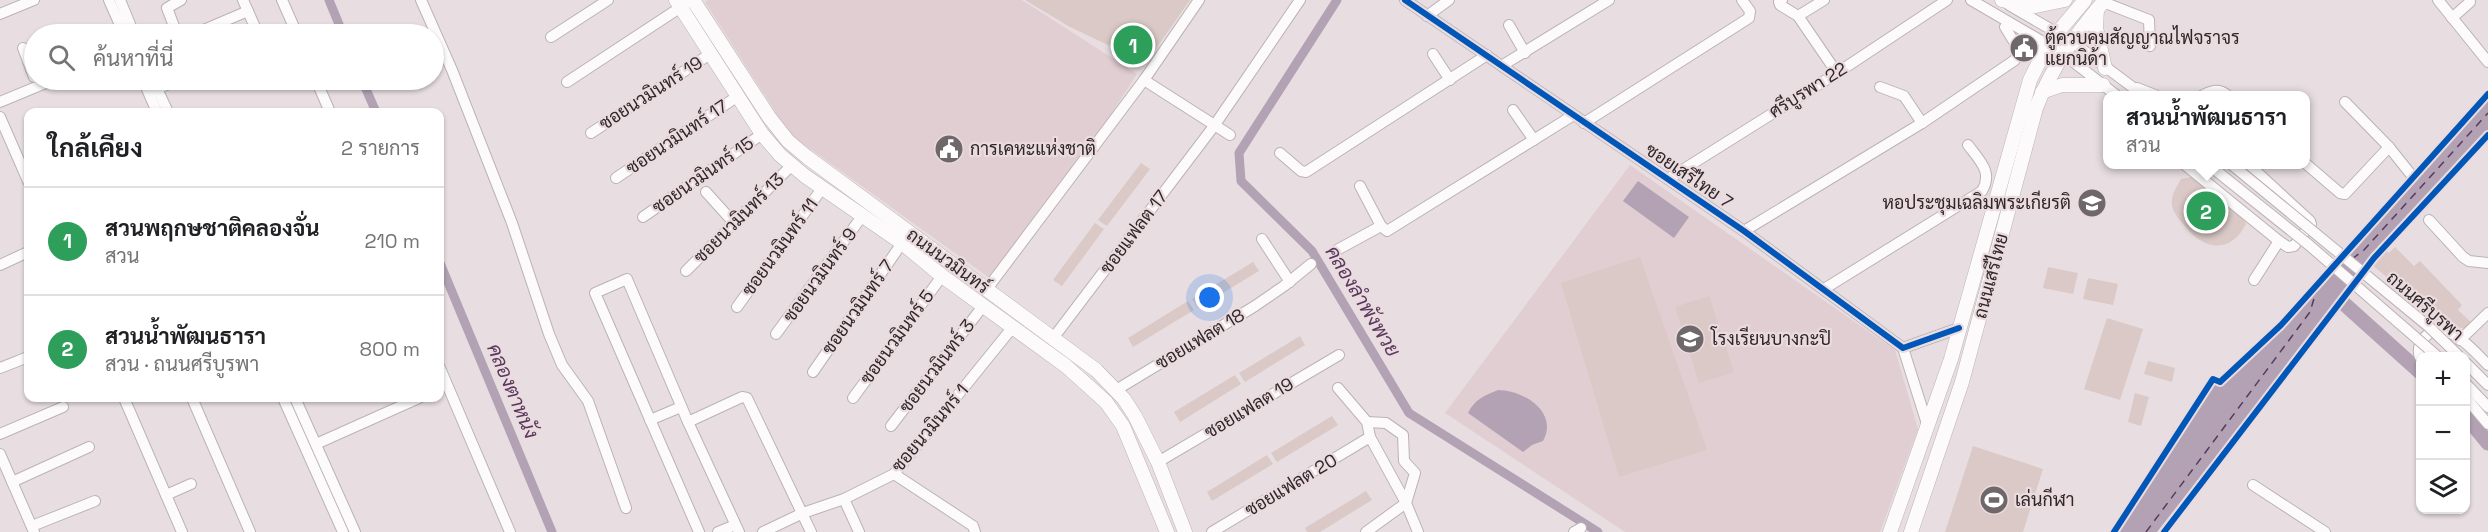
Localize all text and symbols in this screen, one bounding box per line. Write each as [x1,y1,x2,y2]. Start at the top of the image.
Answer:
pin: 1 [1114,22,1152,68]
search box [24,24,444,90]
place label: ตู้ควบคุมสัญญาณไฟจราจร แยกนิด้า [2045,25,2240,70]
public building icon: ตู้ควบคุมสัญญาณไฟจราจร แยกนิด้า [2008,32,2040,64]
icon: search [45,41,78,74]
text: ค้นหาที่นี่ [93,44,173,72]
street label: ซอยนวมินทร์ 19 [594,50,707,135]
street label: ศรีบูรพา 22 [1764,56,1852,124]
popup [2103,91,2310,169]
street label: ซอยนวมินทร์ 17 [621,93,732,179]
text: สวนน้ำพัฒนธารา [2126,103,2287,131]
street label: ซอยนวมินทร์ 15 [647,130,758,218]
text: ใกล้เคียง [48,131,143,165]
text: สวน [2126,132,2161,158]
public building icon: การเคหะแห่งชาติ [933,133,965,165]
text: 2 รายการ [341,135,420,161]
place label: การเคหะแห่งชาติ [970,137,1096,160]
street label: ซอยเสรีไทย 7 [1641,137,1738,213]
street label: ซอยนวมินทร์ 13 [688,167,789,268]
street label: ซอยแฟลต 17 [1095,185,1173,278]
school or university icon: หอประชุมเฉลิมพระเกียรติ [2076,187,2108,219]
pin: 2 [2186,188,2226,234]
place label: หอประชุมเฉลิมพระเกียรติ [1882,190,2071,215]
street label: ซอยนวมินทร์ 11 [736,193,823,300]
text: สวนพฤกษชาติคลองจั่น [105,214,320,242]
street label: ซอยนวมินทร์ 9 [777,222,862,327]
street label: ถนนนวมินทร์ [902,222,995,299]
text: 1 [63,228,72,254]
text: 210 m [364,228,420,254]
street label: ถนนเสรีไทย [1967,230,2013,321]
water label: คลองลำพังพวย [1320,241,1407,362]
text: สวน [105,243,140,269]
street label: ซอยนวมินทร์ 7 [816,254,899,359]
street label: ถนนศรีบูรพา [2381,265,2469,347]
your location [1195,283,1224,312]
street label: ซอยนวมินทร์ 5 [854,284,939,388]
street label: ซอยแฟลต 18 [1151,303,1249,374]
street label: ซอยนวมินทร์ 3 [893,314,979,417]
text: สวนน้ำพัฒนธารา [105,322,266,350]
school or university icon: โรงเรียนบางกะปิ [1674,323,1706,355]
place label: โรงเรียนบางกะปิ [1710,326,1831,350]
text: 2 [62,336,73,362]
text: 800 m [360,336,420,362]
water label: คลองตาหนัง [481,339,545,443]
text: สวน · ถนนศรีบูรพา [105,351,259,377]
map controls [2416,352,2470,514]
button: + [2416,352,2470,406]
street label: ซอยแฟลต 19 [1200,372,1297,443]
street label: ซอยนวมินทร์ 1 [885,378,973,476]
button: − [2416,406,2470,460]
street label: ซอยแฟลต 20 [1240,448,1341,521]
button: layers [2416,460,2470,514]
sports icon: เล่นกีฬา [1978,484,2010,516]
place label: เล่นกีฬา [2015,487,2075,511]

